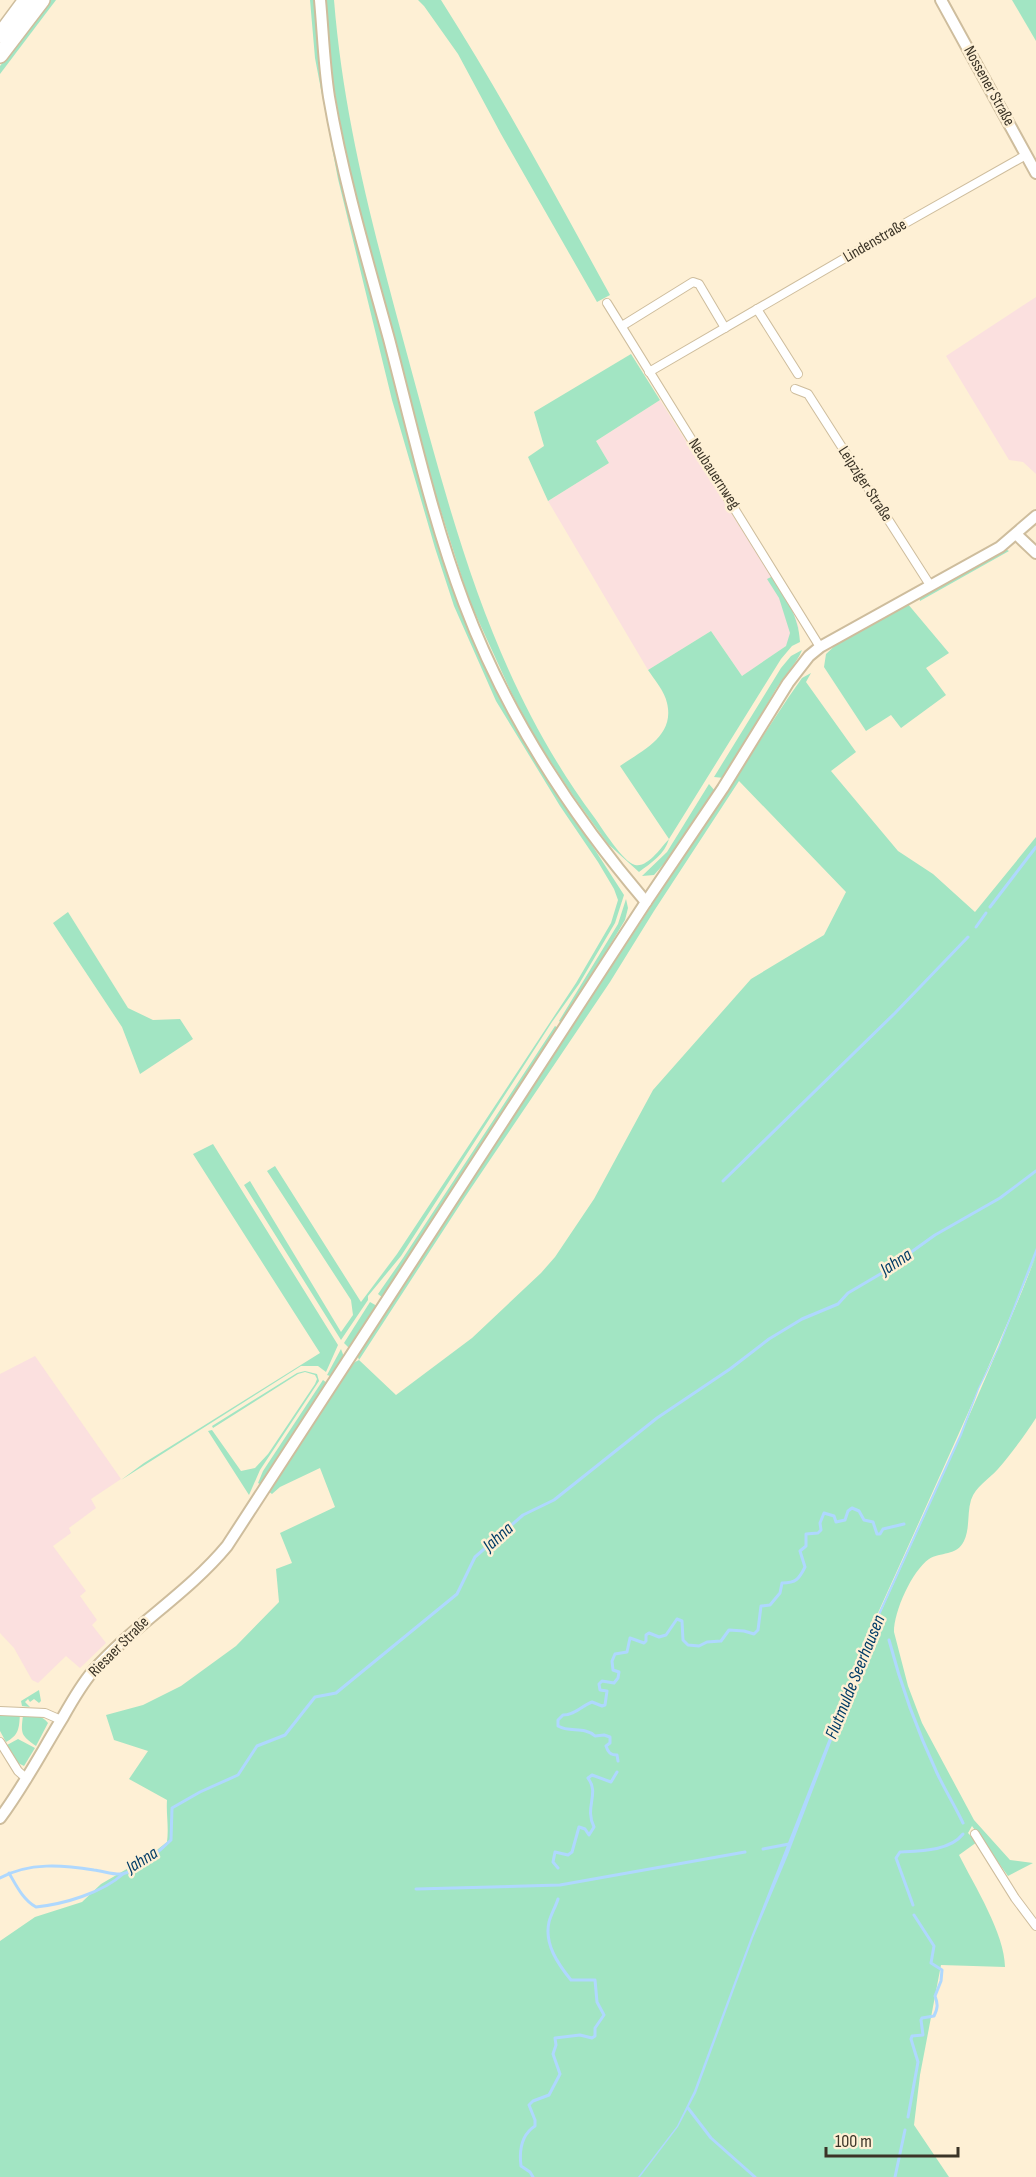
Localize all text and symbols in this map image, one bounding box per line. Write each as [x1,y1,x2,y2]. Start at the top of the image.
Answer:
street label: Nossener Straße [959,43,1019,129]
street label: Lindenstraße [840,215,910,267]
street label: Neubauernweg [684,435,744,513]
street label: Leipziger Straße [834,443,896,525]
water label: Jahna [875,1244,916,1280]
water label: Jahna [478,1518,518,1557]
water label: Flutmulde Seerhausen [821,1612,890,1742]
street label: Riesaer Straße [85,1613,153,1681]
water label: Jahna [121,1842,162,1878]
scale bar [826,2120,958,2158]
text: 100 m [835,2131,872,2152]

